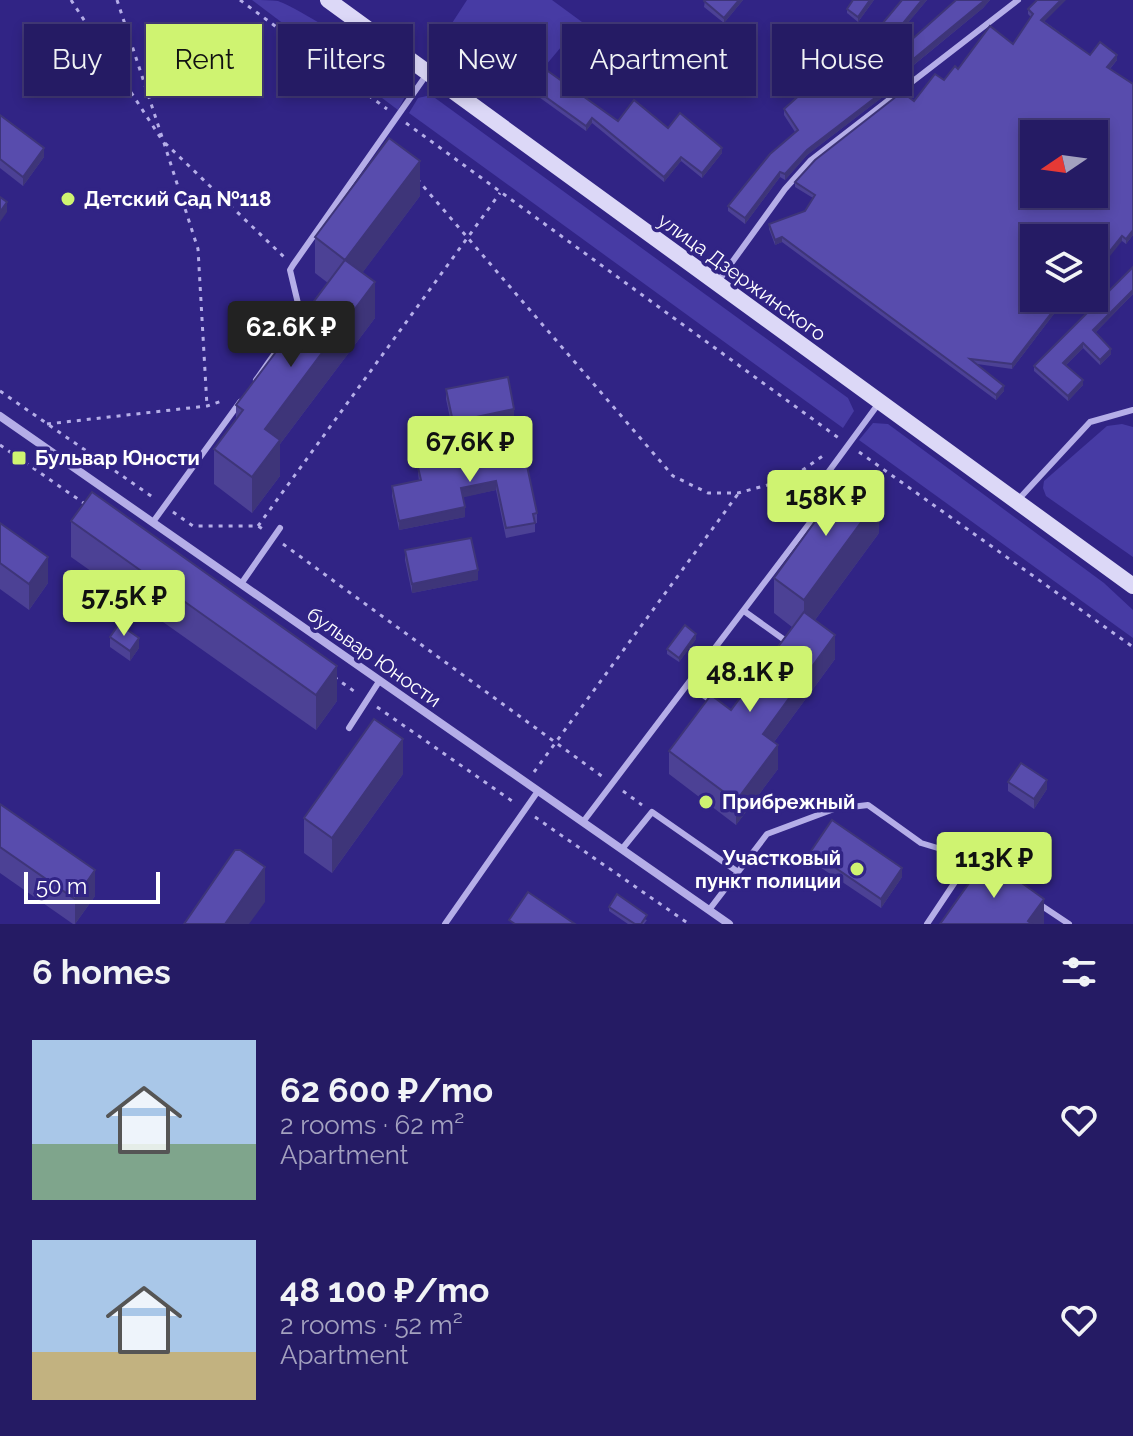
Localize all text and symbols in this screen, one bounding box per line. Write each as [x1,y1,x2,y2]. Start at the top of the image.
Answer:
chip: Buy [24,24,130,96]
chip: Rent [146,24,262,96]
chip: Filters [278,24,413,96]
chip: New [429,24,546,96]
chip: Apartment [562,24,756,96]
chip: House [772,24,912,96]
north arrow [1020,120,1108,208]
map controls [1020,120,1108,312]
place label: Детский Сад №118 [84,187,271,211]
marker: Детский Сад №118 [59,190,77,208]
street label: улица Дзержинского [653,208,831,346]
button: layers [1020,224,1108,312]
pin: 62.6K ₽ [217,301,365,369]
text: 62.6K ₽ [246,312,336,342]
pin: 67.6K ₽ [396,416,544,484]
text: 67.6K ₽ [426,427,515,457]
place label: Бульвар Юности [35,446,200,470]
marker: Бульвар Юности [10,449,28,467]
pin: 158K ₽ [761,470,891,538]
text: 158K ₽ [785,481,867,511]
pin: 57.5K ₽ [50,570,198,638]
text: 57.5K ₽ [81,581,167,611]
street label: бульвар Юности [302,602,446,712]
pin: 48.1K ₽ [676,646,824,714]
text: 48.1K ₽ [706,657,794,687]
place label: Прибрежный [722,790,855,814]
marker: Прибрежный [697,793,715,811]
pin: 113K ₽ [929,832,1059,900]
text: 113K ₽ [955,843,1033,873]
place label: Участковый пункт полиции [695,846,841,893]
marker: Участковый пункт полиции [848,860,866,878]
scale bar [24,868,160,904]
text: 50 m [36,873,87,899]
icon: filters [1057,950,1101,994]
text: 6 homes [32,952,171,992]
text: 62 600 ₽/mo [280,1070,493,1110]
icon: home [96,1072,192,1168]
icon: heart [1057,1098,1101,1142]
text: 2 rooms · 62 m² [280,1110,464,1140]
text: Apartment [280,1140,409,1170]
text: 48 100 ₽/mo [280,1270,489,1310]
icon: home [96,1272,192,1368]
icon: heart [1057,1298,1101,1342]
text: 2 rooms · 52 m² [280,1310,463,1340]
text: Apartment [280,1340,409,1370]

